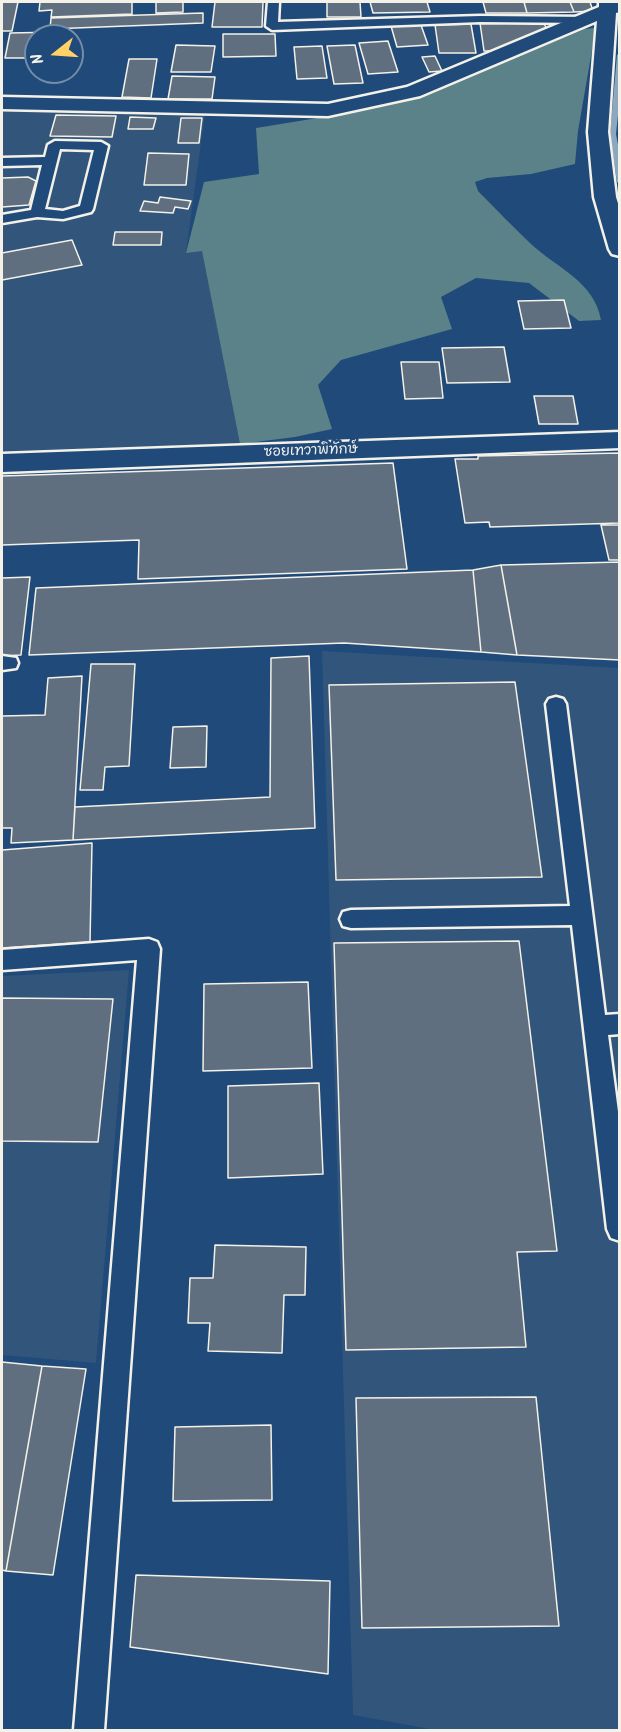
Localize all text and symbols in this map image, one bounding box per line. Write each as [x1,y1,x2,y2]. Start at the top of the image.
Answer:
north arrow [24,24,84,84]
text: N [25,50,52,67]
street label: ซอยเทวาพิทักษ์ [264,442,358,462]

